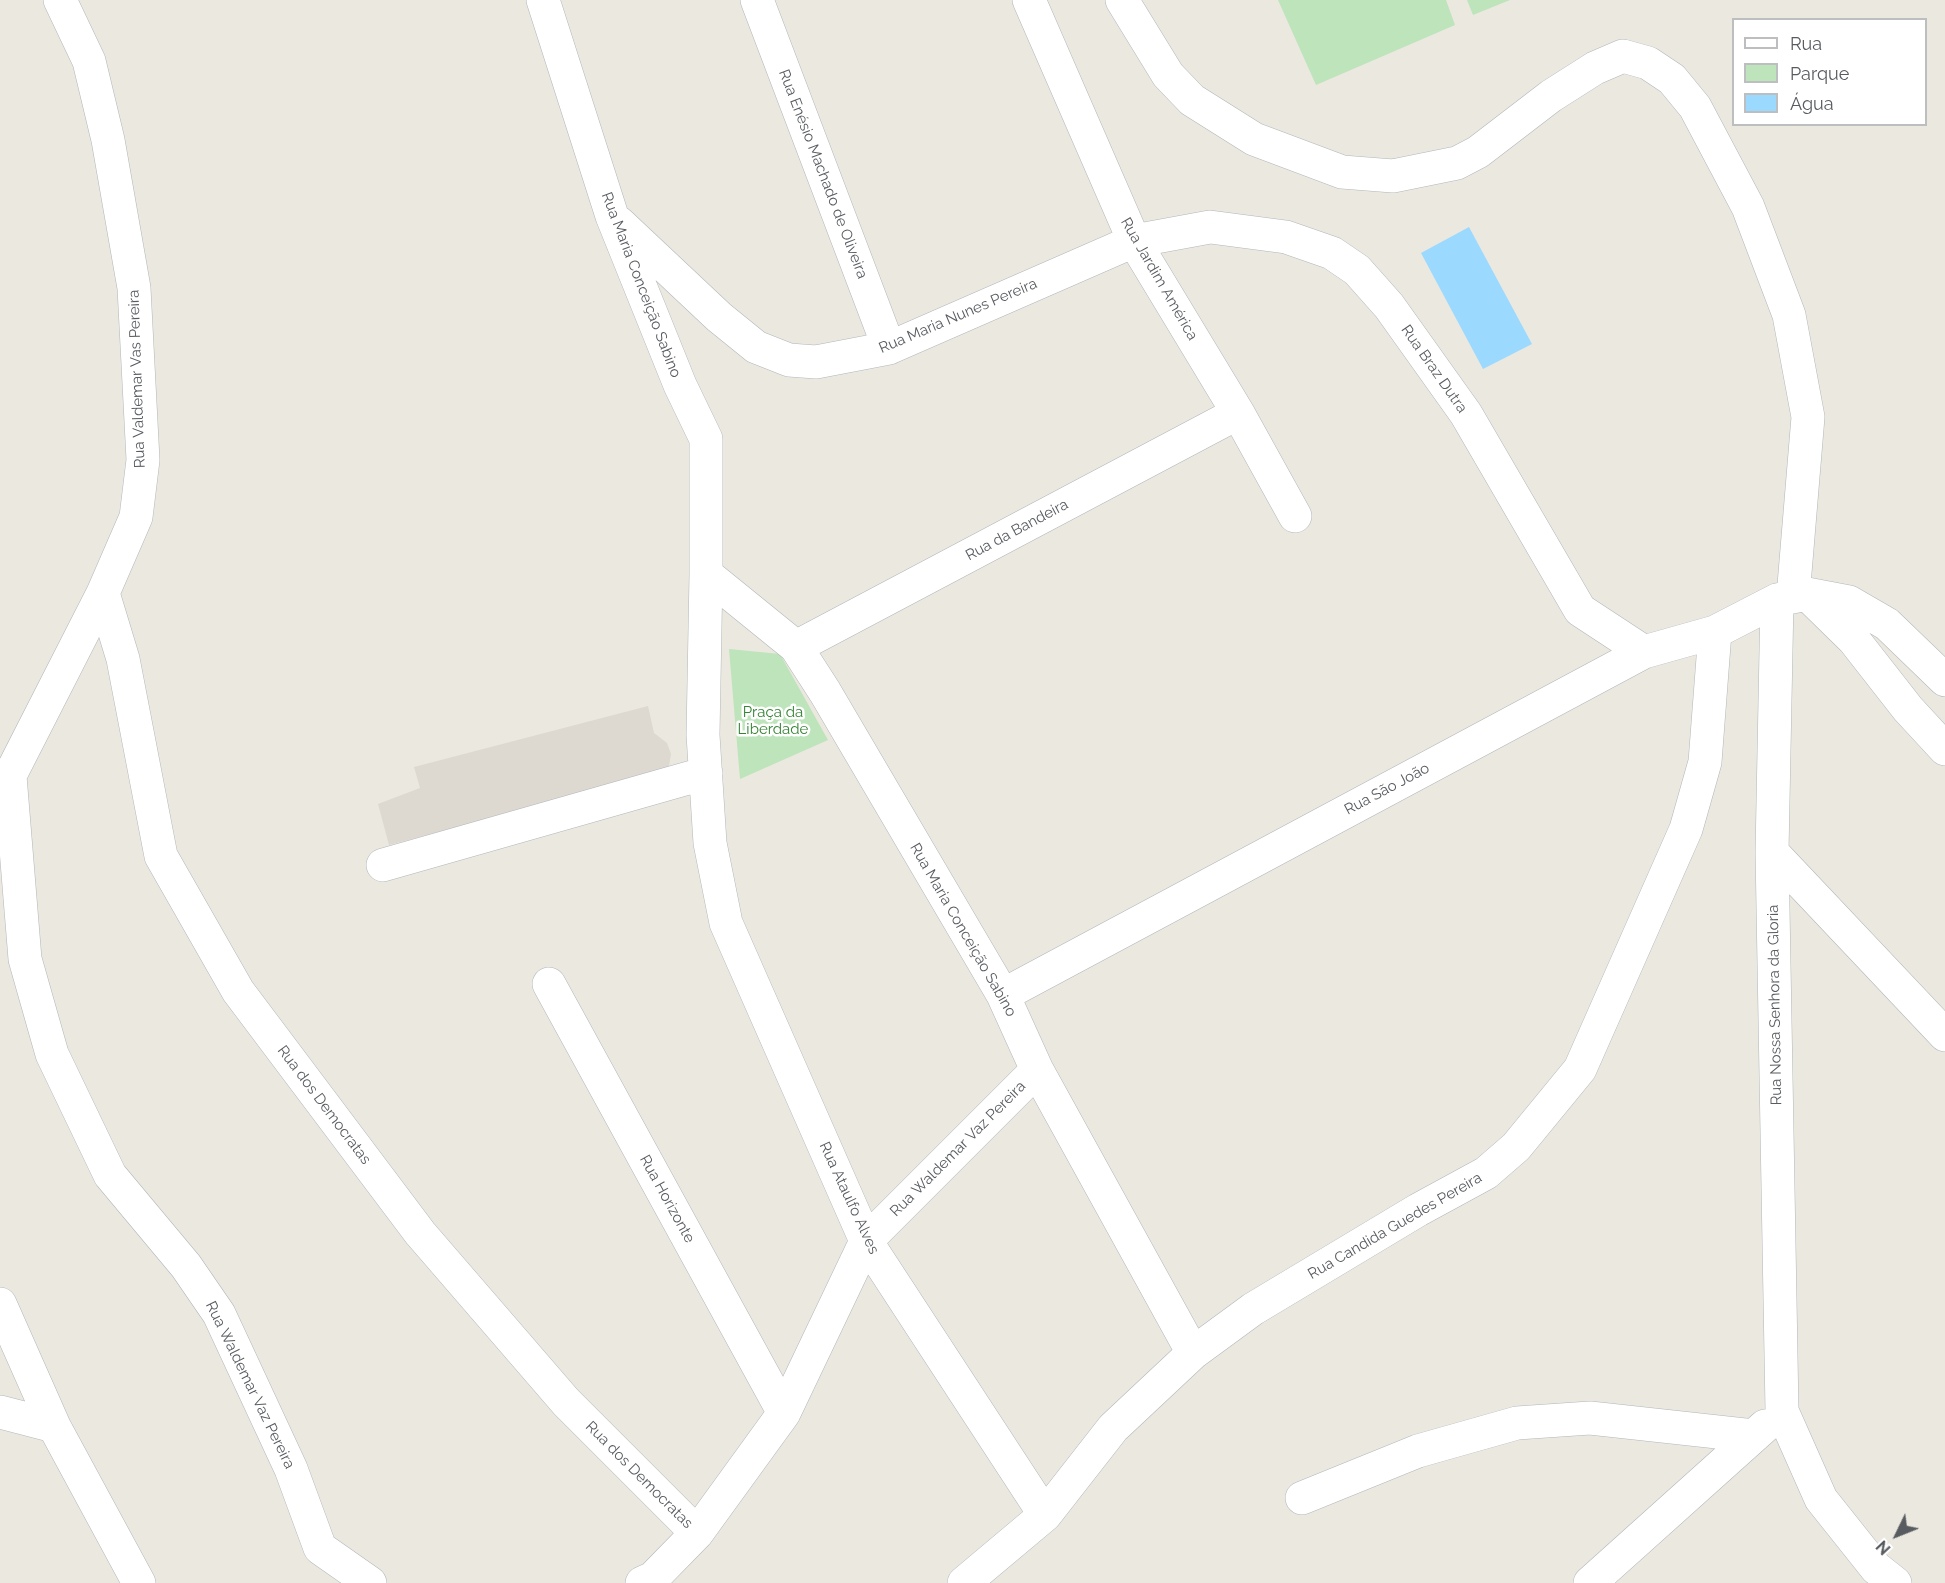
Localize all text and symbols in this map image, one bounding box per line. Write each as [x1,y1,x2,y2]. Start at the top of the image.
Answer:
legend [1732,18,1927,126]
text: Rua [1790,33,1822,54]
text: Parque [1790,63,1849,84]
street label: Rua Enésio Machado de Oliveira [775,67,871,281]
text: Água [1790,93,1834,114]
street label: Rua Maria Conceição Sabino [597,190,685,380]
street label: Rua Jardim América [1117,214,1201,344]
street label: Rua Maria Nunes Pereira [876,275,1040,357]
street label: Rua Valdemar Vas Pereira [125,289,149,469]
street label: Rua Braz Dutra [1397,322,1471,416]
street label: Rua da Bandeira [963,495,1071,565]
park label: Praça da Liberdade [738,703,808,738]
street label: Rua São João [1341,759,1433,819]
street label: Rua Maria Conceição Sabino [906,840,1020,1020]
street label: Rua Nossa Senhora da Gloria [1764,904,1786,1106]
street label: Rua dos Democratas [273,1042,375,1168]
street label: Rua Waldemar Vaz Pereira [887,1078,1029,1220]
street label: Rua Ataulfo Alves [815,1139,883,1257]
street label: Rua Horizonte [635,1152,699,1246]
street label: Rua Candida Guedes Pereira [1305,1169,1485,1283]
street label: Rua Waldemar Vaz Pereira [202,1298,298,1472]
street label: Rua dos Democratas [582,1418,696,1532]
north arrow [1867,1505,1927,1565]
text: N [1872,1537,1895,1559]

